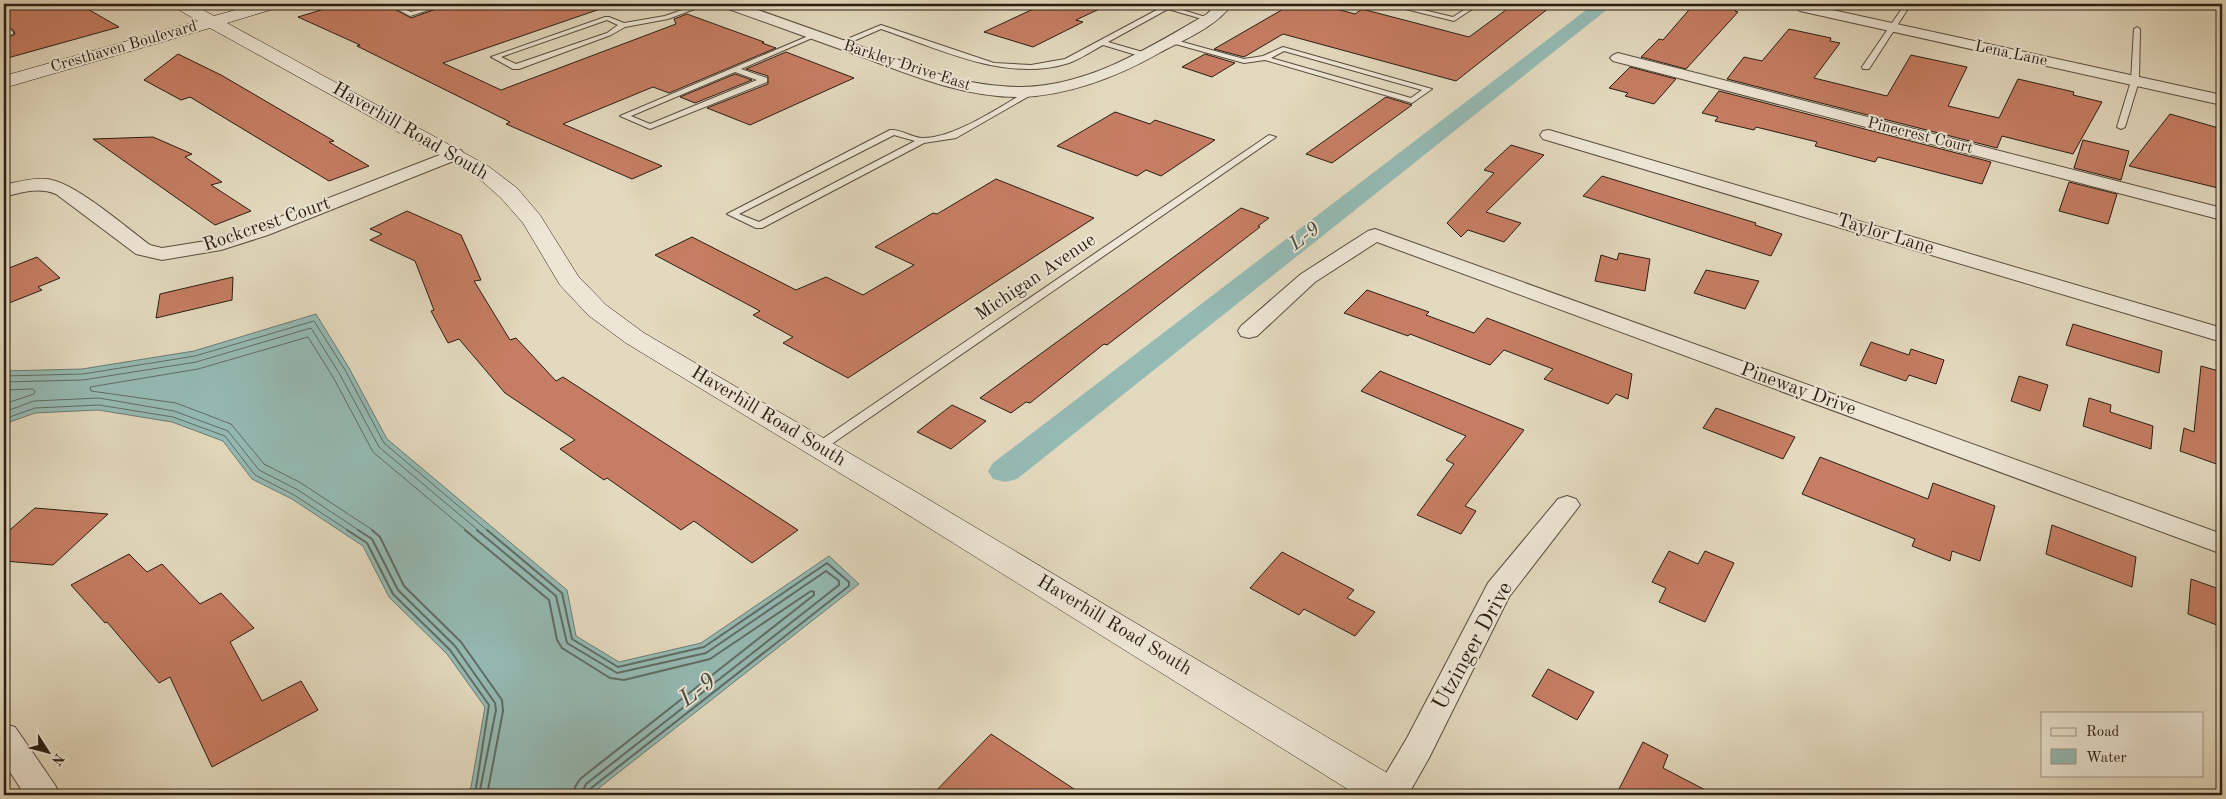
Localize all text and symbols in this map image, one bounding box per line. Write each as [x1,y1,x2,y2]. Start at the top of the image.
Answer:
street label: Cresthaven Boulevard [49,18,199,76]
street label: Barkley Drive East [841,38,973,94]
street label: Lena Lane [1973,39,2049,69]
street label: Haverhill Road South [329,80,491,184]
street label: Pinecrest Court [1865,115,1975,157]
street label: Rockcrest Court [201,194,333,256]
street label: Taylor Lane [1834,211,1936,259]
water label: L-9 [1285,219,1324,256]
street label: Michigan Avenue [972,231,1100,325]
street label: Pineway Drive [1738,360,1858,420]
street label: Haverhill Road South [687,363,849,471]
street label: Haverhill Road South [1033,572,1195,680]
street label: Utzinger Drive [1429,578,1517,714]
water label: L-9 [674,670,721,713]
legend [2041,712,2204,776]
text: Road [2086,725,2120,740]
north arrow [22,726,72,776]
text: N [49,751,67,768]
text: Water [2086,751,2127,766]

